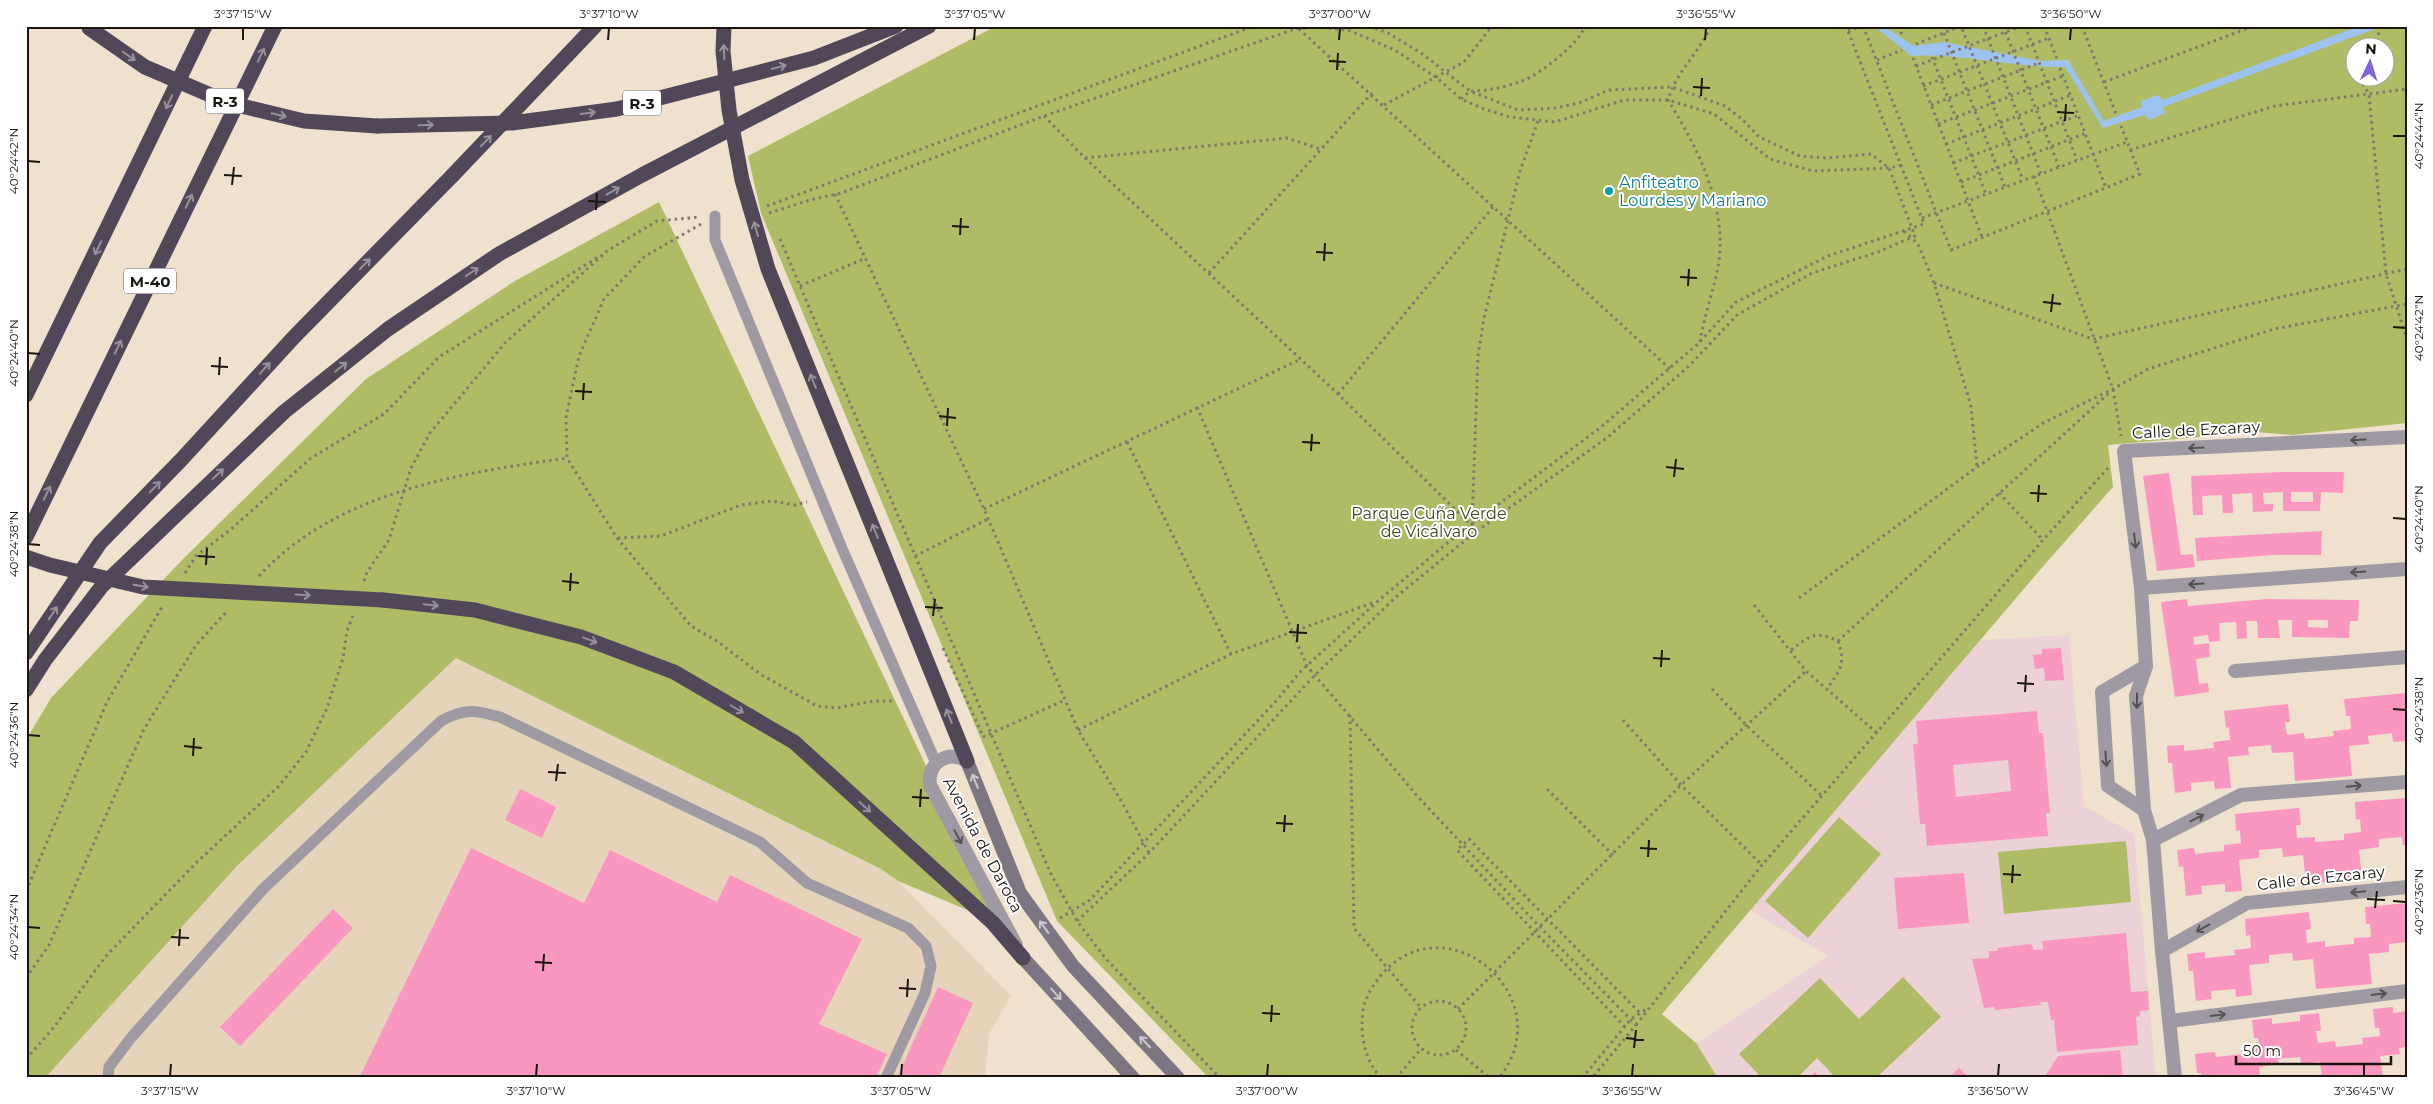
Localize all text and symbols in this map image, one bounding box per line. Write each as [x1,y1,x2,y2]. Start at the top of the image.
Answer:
text: 3°37'15"W [214,6,272,21]
text: 3°37'10"W [579,6,639,21]
text: 3°37'05"W [945,6,1005,21]
text: 3°37'00"W [1309,6,1371,21]
text: 3°36'55"W [1676,6,1736,21]
text: 3°36'50"W [2041,6,2101,21]
north arrow [2346,38,2396,88]
text: N [2365,40,2377,58]
one-way arrow [719,45,728,61]
one-way arrow [256,48,266,63]
one-way arrow [122,51,136,61]
one-way arrow [771,61,787,71]
road number: R-3 [206,88,244,114]
road number: R-3 [623,90,661,116]
one-way arrow [163,94,173,109]
text: 40°24'44"N [2411,102,2426,170]
one-way arrow [579,108,595,118]
one-way arrow [271,111,287,120]
one-way arrow [417,120,433,130]
text: 40°24'42"N [6,128,21,194]
one-way arrow [480,135,492,147]
place label: Anfiteatro Lourdes y Mariano [1619,173,1766,210]
marker: Anfiteatro Lourdes y Mariano [1603,185,1615,197]
one-way arrow [606,186,621,196]
one-way arrow [185,194,194,209]
one-way arrow [751,221,761,237]
one-way arrow [93,240,102,255]
one-way arrow [359,258,371,270]
one-way arrow [465,266,479,276]
road number: M-40 [124,268,176,294]
text: 40°24'42"N [2411,295,2426,361]
text: 40°24'40"N [6,319,21,387]
one-way arrow [114,340,123,355]
one-way arrow [259,361,271,374]
one-way arrow [334,361,347,372]
one-way arrow [808,374,818,389]
street label: Calle de Ezcaray [2131,417,2261,443]
one-way arrow [2350,435,2366,444]
one-way arrow [2188,443,2204,452]
one-way arrow [212,468,225,480]
one-way arrow [149,481,161,493]
text: 40°24'40"N [2411,485,2426,553]
one-way arrow [43,486,53,501]
park label: Parque Cuña Verde de Vicálvaro [1351,504,1507,541]
text: 40°24'38"N [6,511,21,577]
one-way arrow [869,524,879,539]
one-way arrow [2130,533,2140,549]
one-way arrow [2350,567,2366,577]
one-way arrow [2188,579,2204,588]
one-way arrow [133,581,149,591]
one-way arrow [295,591,311,600]
one-way arrow [423,600,439,610]
one-way arrow [48,606,59,620]
one-way arrow [582,636,597,645]
text: 40°24'38"N [2411,677,2426,743]
one-way arrow [2132,693,2142,709]
text: 40°24'36"N [6,702,21,768]
one-way arrow [729,704,743,714]
one-way arrow [944,709,953,724]
one-way arrow [2102,751,2111,767]
street label: Avenida de Daroca [939,774,1027,916]
one-way arrow [970,774,979,789]
one-way arrow [2345,781,2361,791]
one-way arrow [859,801,872,813]
one-way arrow [2189,813,2204,822]
one-way arrow [953,830,963,845]
street label: Calle de Ezcaray [2256,862,2386,894]
text: 40°24'36"N [2411,869,2426,935]
one-way arrow [2351,887,2367,897]
text: 40°24'34"N [6,894,21,960]
one-way arrow [1039,920,1049,934]
one-way arrow [2196,923,2210,933]
one-way arrow [1050,987,1062,1000]
one-way arrow [2371,989,2387,999]
one-way arrow [2210,1010,2226,1020]
scale bar [2236,1034,2390,1066]
one-way arrow [1139,1036,1151,1049]
text: 50 m [2243,1041,2281,1060]
text: 3°37'15"W [141,1083,199,1098]
text: 3°37'10"W [506,1083,566,1098]
text: 3°37'05"W [871,1083,931,1098]
text: 3°37'00"W [1236,1083,1298,1098]
text: 3°36'55"W [1602,1083,1662,1098]
text: 3°36'50"W [1968,1083,2028,1098]
text: 3°36'45"W [2334,1083,2394,1098]

